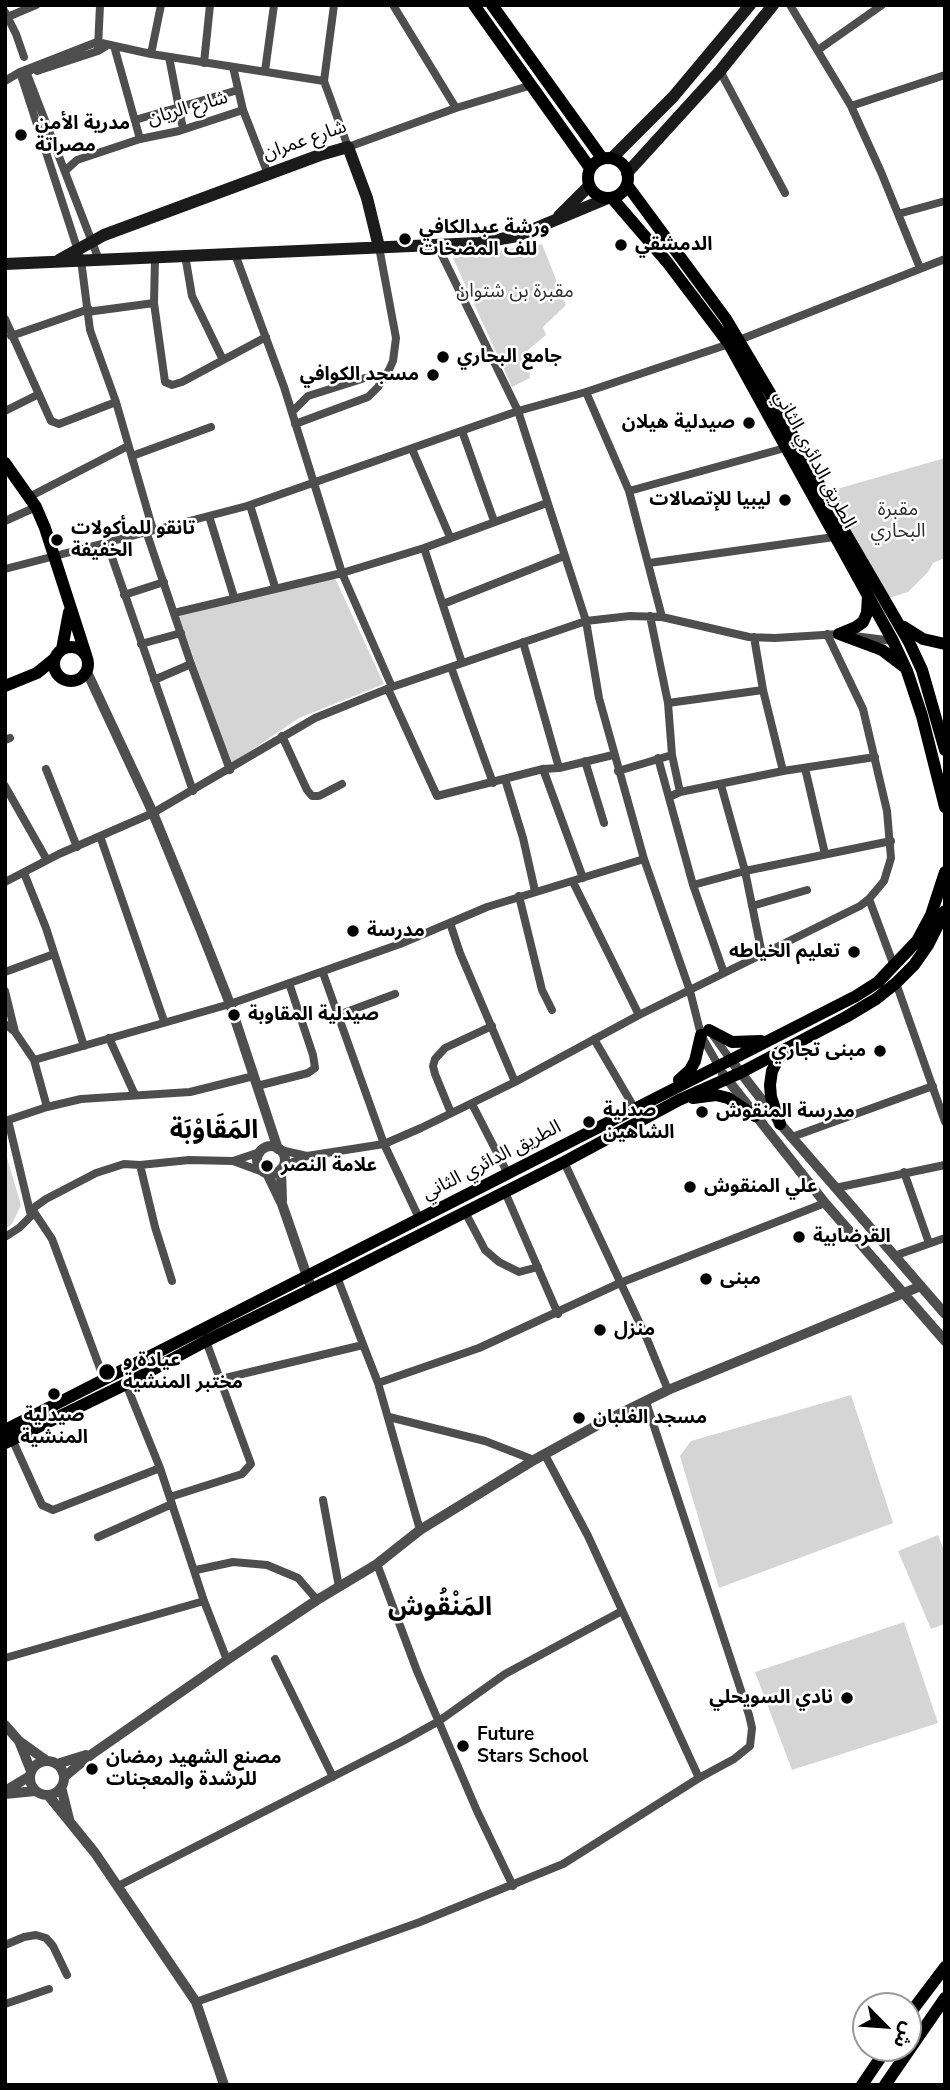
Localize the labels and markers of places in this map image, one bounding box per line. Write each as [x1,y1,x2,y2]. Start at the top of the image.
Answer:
place label: مدرية الأمن مصراتة [35,113,130,157]
marker: مدرية الأمن مصراتة [13,127,29,143]
place label: ورشة عبدالكافي للف المضخات [419,217,549,261]
marker: ورشة عبدالكافي للف المضخات [397,231,413,247]
place label: الدمشقي [635,234,712,256]
marker: الدمشقي [613,237,629,253]
place label: جامع البحاري [457,346,562,368]
marker: جامع البحاري [435,349,451,365]
place label: مسجد الكوافي [300,364,419,386]
marker: مسجد الكوافي [425,367,441,383]
place label: صيدلية هيلان [622,412,735,434]
marker: صيدلية هيلان [741,415,757,431]
place label: ليبيا للإتصالات [649,489,771,511]
marker: ليبيا للإتصالات [777,492,793,508]
place label: تانقو للمأكولات الخفيفة [71,518,195,562]
marker: تانقو للمأكولات الخفيفة [49,532,65,548]
place label: مدرسة [367,920,425,942]
marker: مدرسة [345,923,361,939]
place label: تعليم الخياطه [729,941,840,963]
marker: تعليم الخياطه [846,944,862,960]
place label: صيدلية المقاوبة [248,1004,379,1026]
marker: صيدلية المقاوبة [226,1007,242,1023]
place label: مبنى تجاري [771,1040,866,1062]
marker: مبنى تجاري [872,1043,888,1059]
place label: صدلية الشاهين [603,1100,674,1144]
place label: مدرسة المنقوش [716,1101,855,1123]
marker: مدرسة المنقوش [694,1104,710,1120]
marker: صدلية الشاهين [581,1114,597,1130]
place label: علامة النصر [281,1155,377,1177]
marker: علامة النصر [259,1158,275,1174]
place label: علي المنقوش [704,1176,817,1198]
marker: علي المنقوش [682,1179,698,1195]
place label: القرضابية [813,1226,891,1248]
marker: القرضابية [791,1229,807,1245]
place label: مبنى [720,1268,761,1290]
marker: مبنى [698,1271,714,1287]
place label: منزل [614,1319,655,1341]
marker: منزل [592,1322,608,1338]
place label: عيادة و مختبر المنشية [123,1350,243,1394]
marker: عيادة و مختبر المنشية [97,1362,117,1382]
marker: صيدلية المنشية [46,1386,62,1402]
place label: صيدلية المنشية [20,1405,88,1449]
place label: مسجد الغلبان [593,1407,707,1429]
marker: مسجد الغلبان [571,1410,587,1426]
place label: نادي السويحلي [709,1687,833,1709]
marker: نادي السويحلي [839,1690,855,1706]
place label: Future Stars School [477,1724,588,1768]
marker: Future Stars School [455,1738,471,1754]
place label: مصنع الشهيد رمضان للرشدة والمعجنات [106,1747,281,1791]
marker: مصنع الشهيد رمضان للرشدة والمعجنات [84,1761,100,1777]

